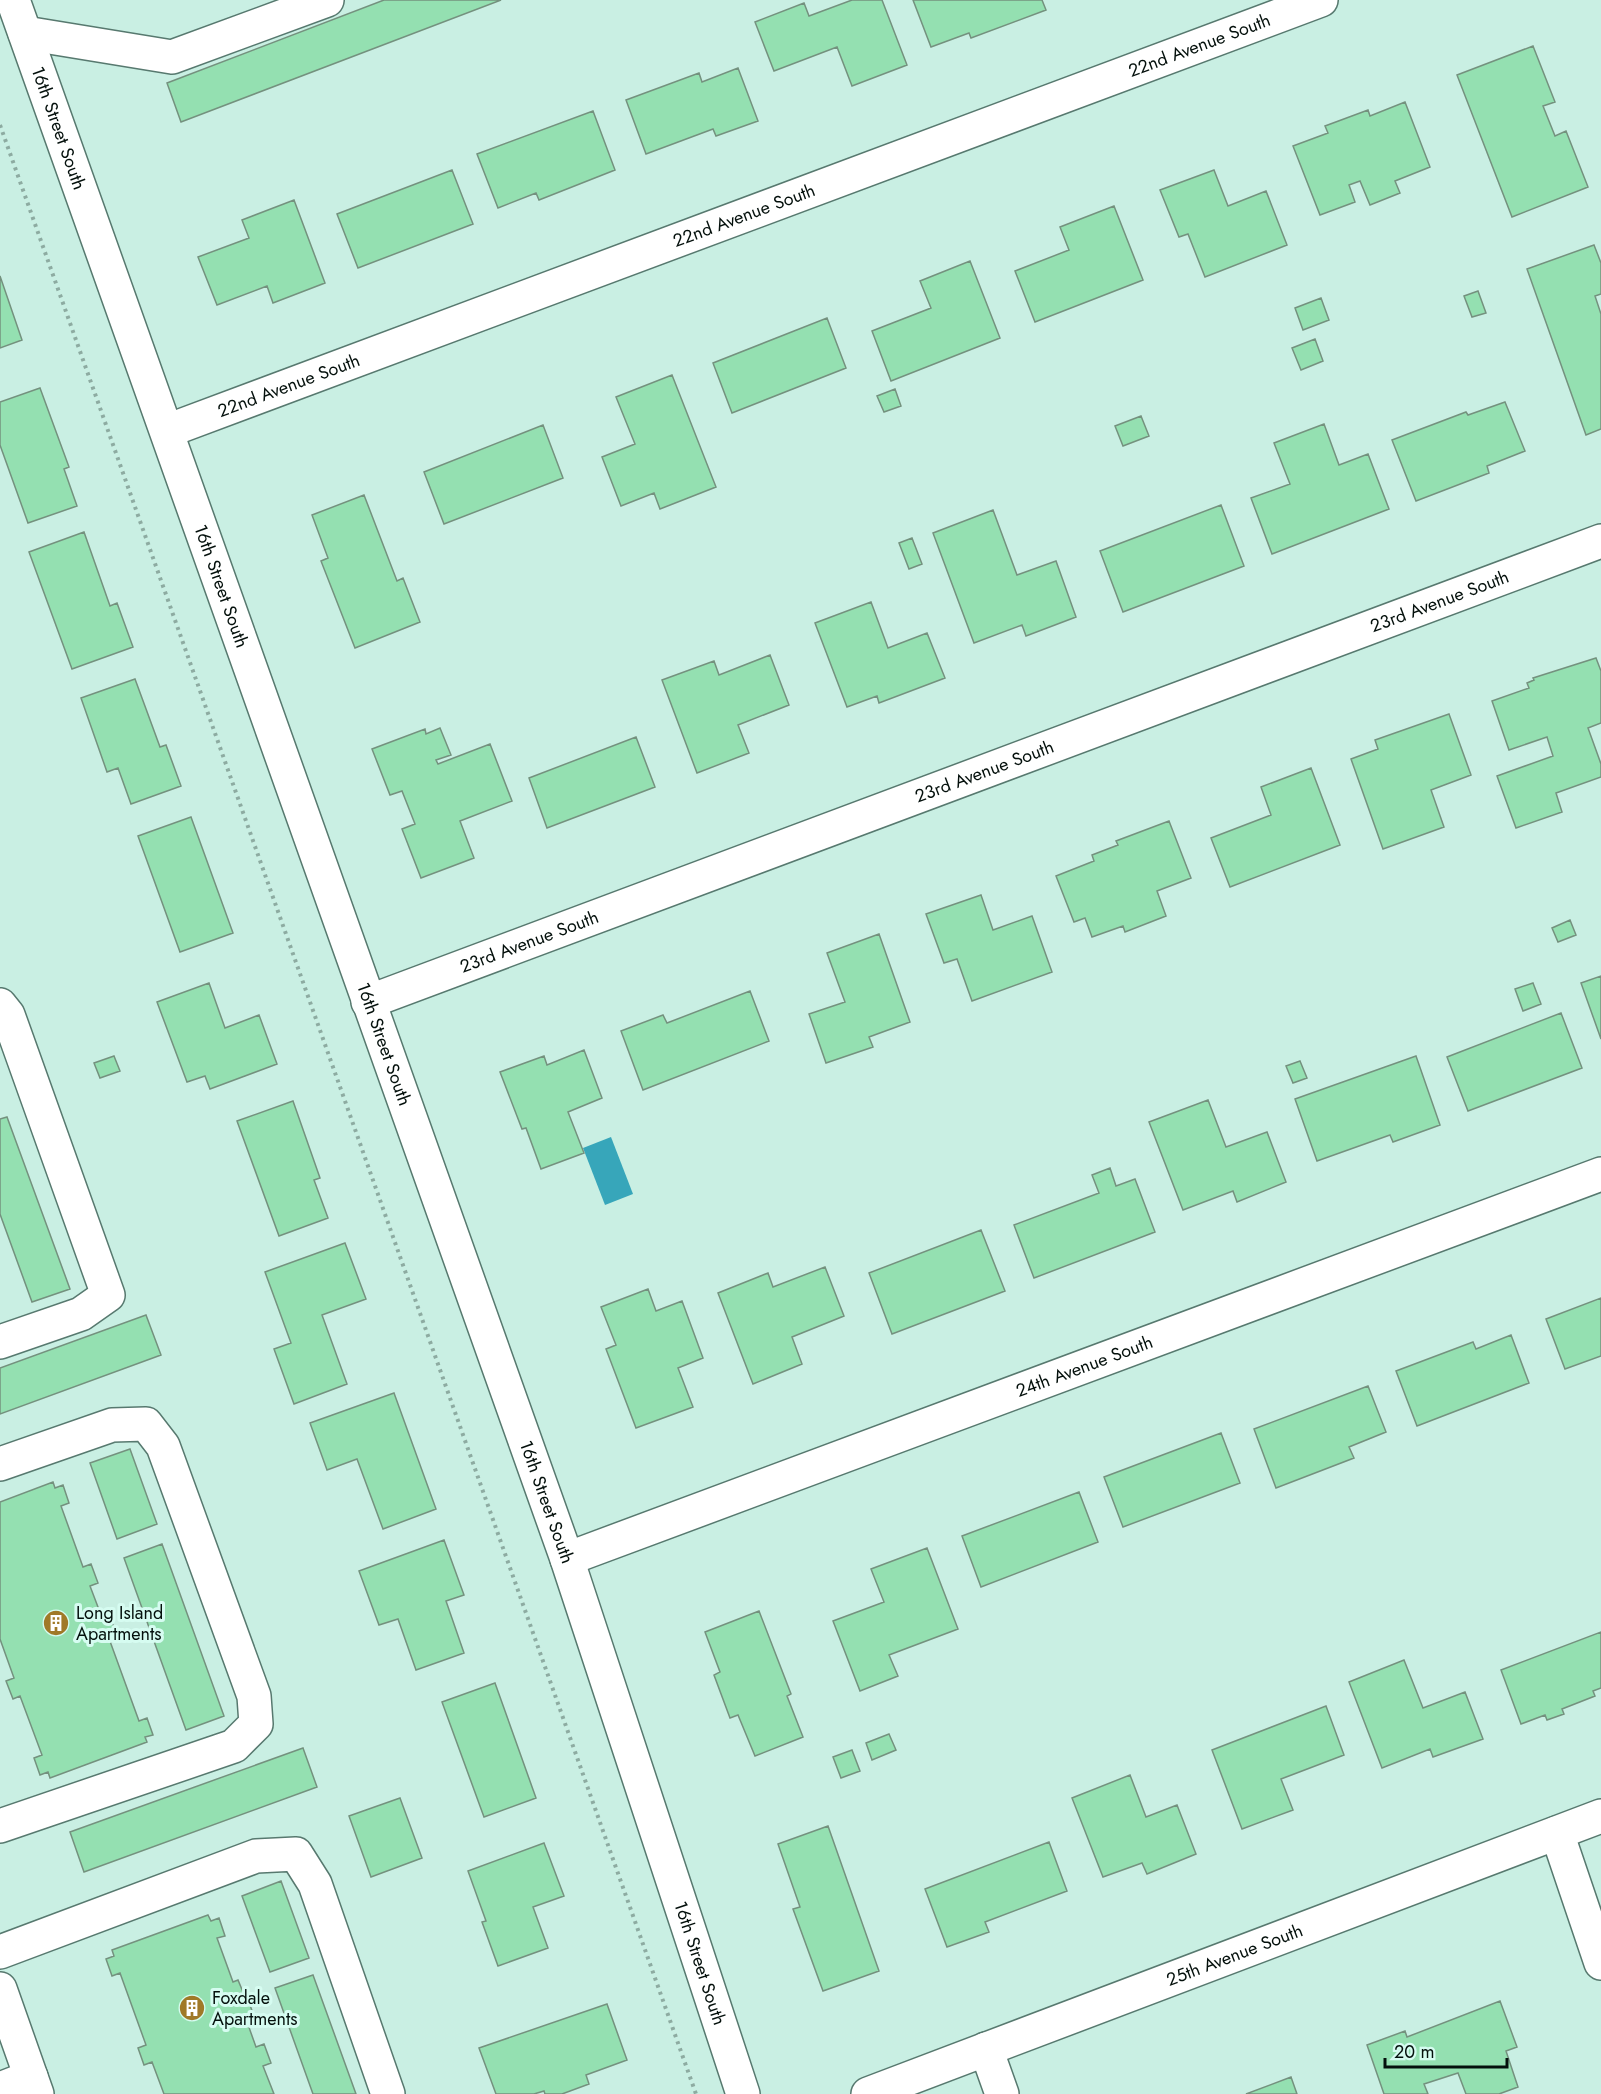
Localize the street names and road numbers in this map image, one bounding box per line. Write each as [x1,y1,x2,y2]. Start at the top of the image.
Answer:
street label: 22nd Avenue South [1125,7,1274,84]
street label: 16th Street South [25,63,92,193]
street label: 22nd Avenue South [669,177,819,254]
street label: 22nd Avenue South [214,347,364,424]
street label: 16th Street South [187,521,255,651]
street label: 23rd Avenue South [1366,564,1513,639]
street label: 23rd Avenue South [911,734,1057,809]
street label: 23rd Avenue South [456,904,602,980]
street label: 16th Street South [350,979,418,1109]
street label: 24th Avenue South [1012,1329,1156,1404]
street label: 16th Street South [513,1437,581,1567]
street label: 16th Street South [667,1898,732,2029]
street label: 25th Avenue South [1163,1917,1306,1993]

